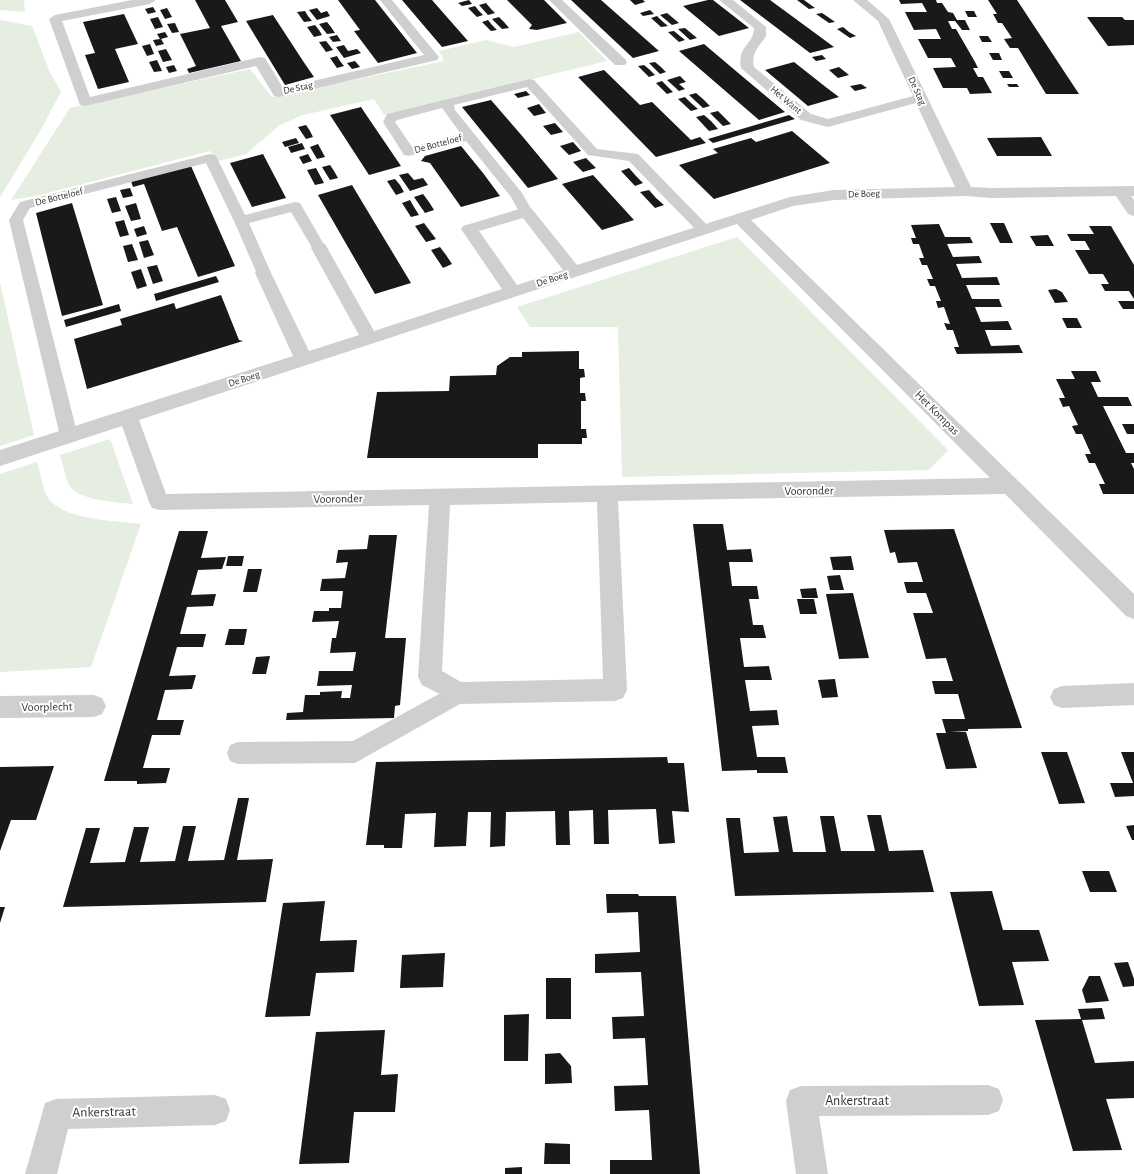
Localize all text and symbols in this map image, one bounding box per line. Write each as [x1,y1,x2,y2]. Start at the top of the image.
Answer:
street label: De Stag [905,75,929,107]
street label: De Stag [282,79,314,97]
street label: Het Want [768,83,804,117]
street label: De Botteloef [413,132,463,156]
street label: De Botteloef [34,185,84,209]
street label: De Boeg [848,187,880,201]
street label: De Boeg [535,268,569,290]
street label: De Boeg [227,368,261,390]
street label: Het Kompas [912,388,962,438]
street label: Vooronder [784,483,834,499]
street label: Vooronder [313,491,363,507]
street label: Voorplecht [21,699,73,715]
street label: Ankerstraat [825,1093,889,1109]
street label: Ankerstraat [72,1103,136,1121]

